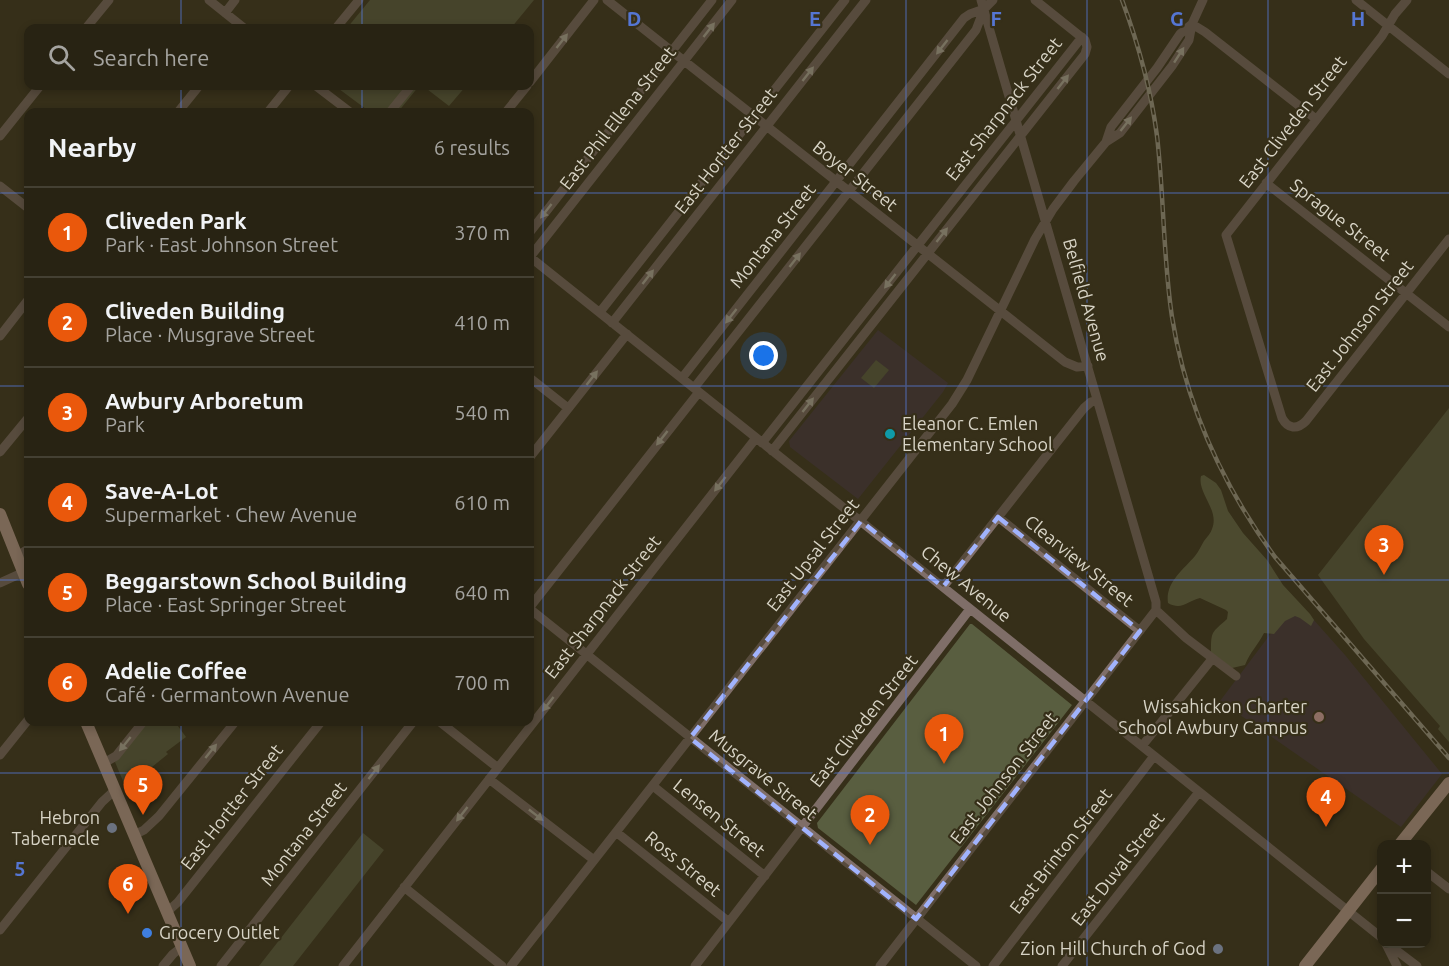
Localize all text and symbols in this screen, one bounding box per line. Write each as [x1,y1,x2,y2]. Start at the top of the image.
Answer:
text: D [627,7,641,30]
text: E [809,7,821,30]
text: F [990,7,1002,30]
text: G [1170,7,1184,30]
text: H [1351,7,1365,30]
one-way arrow [703,22,715,37]
search box [24,24,534,90]
one-way arrow [555,33,568,49]
street label: East Sharpnack Street [941,33,1065,184]
one-way arrow [936,39,949,55]
icon: search [45,41,78,74]
street label: East Phil Ellena Street [555,42,679,193]
text: Search here [93,45,209,70]
one-way arrow [1174,47,1185,63]
street label: East Cliveden Street [1234,51,1350,191]
one-way arrow [802,66,814,82]
one-way arrow [1056,74,1069,90]
street label: East Hortter Street [670,84,780,217]
one-way arrow [1120,117,1132,132]
text: Nearby [48,133,136,162]
text: 6 results [434,136,510,159]
street label: Boyer Street [809,136,902,214]
street label: Sprague Street [1287,174,1394,264]
street label: Montana Street [725,179,819,291]
one-way arrow [540,203,553,219]
text: Cliveden Park [105,208,247,233]
text: 1 [62,221,73,244]
text: 370 m [454,221,510,244]
one-way arrow [936,228,948,243]
text: Park · East Johnson Street [105,233,338,256]
street label: Belfield Avenue [1060,236,1114,364]
one-way arrow [789,252,801,267]
street label: East Johnson Street [1302,256,1417,395]
one-way arrow [642,269,654,284]
one-way arrow [884,274,896,289]
text: Cliveden Building [105,298,285,323]
one-way arrow [724,308,737,324]
text: 2 [62,311,73,334]
text: 410 m [454,311,510,334]
text: Place · Musgrave Street [105,323,315,346]
your location [749,341,778,370]
one-way arrow [585,370,598,386]
text: Awbury Arboretum [105,388,304,413]
one-way arrow [802,397,815,413]
text: 3 [62,401,73,424]
text: 540 m [454,401,510,424]
text: Park [105,413,145,436]
place label: Eleanor C. Emlen Elementary School [902,413,1053,454]
marker: Eleanor C. Emlen Elementary School [883,427,897,441]
one-way arrow [656,430,669,446]
one-way arrow [714,476,727,492]
text: Save-A-Lot [105,478,218,503]
text: 4 [62,491,73,514]
text: 610 m [454,491,510,514]
street label: East Upsal Street [762,494,862,615]
text: Supermarket · Chew Avenue [105,503,357,526]
street label: Clearview Street [1021,510,1138,610]
pin: 3 [1364,526,1404,575]
street label: East Sharpnack Street [540,531,664,682]
street label: Chew Avenue [918,541,1016,626]
text: Beggarstown School Building [105,568,407,593]
text: 5 [62,581,73,604]
text: 640 m [454,581,510,604]
text: Place · East Springer Street [105,593,346,616]
street label: East Cliveden Street [805,650,921,790]
text: Adelie Coffee [105,658,247,683]
text: 6 [62,671,73,694]
text: 700 m [454,671,510,694]
text: Café · Germantown Avenue [105,683,350,706]
one-way arrow [542,696,555,712]
place label: Wissahickon Charter School Awbury Campus [1118,696,1307,737]
street label: East Johnson Street [946,708,1061,847]
marker: Wissahickon Charter School Awbury Campus [1312,710,1326,724]
pin: 1 [924,714,964,764]
street label: Musgrave Street [706,725,822,824]
one-way arrow [119,736,132,752]
street label: East Hortter Street [176,740,286,873]
one-way arrow [205,744,217,759]
one-way arrow [367,764,379,779]
pin: 5 [124,766,162,815]
street label: Lensen Street [670,774,769,860]
street label: Montana Street [256,777,350,889]
pin: 4 [1306,778,1346,827]
street label: East Brinton Street [1005,784,1115,917]
pin: 2 [850,796,890,845]
one-way arrow [455,806,468,822]
place label: Hebron Tabernacle [12,807,100,848]
one-way arrow [528,808,543,820]
street label: East Duval Street [1067,808,1168,929]
marker: Hebron Tabernacle [105,821,119,835]
street label: Ross Street [642,827,726,900]
map controls [1377,840,1431,948]
button: + [1377,840,1431,894]
text: 5 [14,857,26,880]
pin: 6 [108,864,148,914]
button: − [1377,894,1431,948]
place label: Grocery Outlet [159,922,280,942]
marker: Grocery Outlet [140,926,154,940]
place label: Zion Hill Church of God [1020,938,1206,958]
marker: Zion Hill Church of God [1211,942,1225,956]

